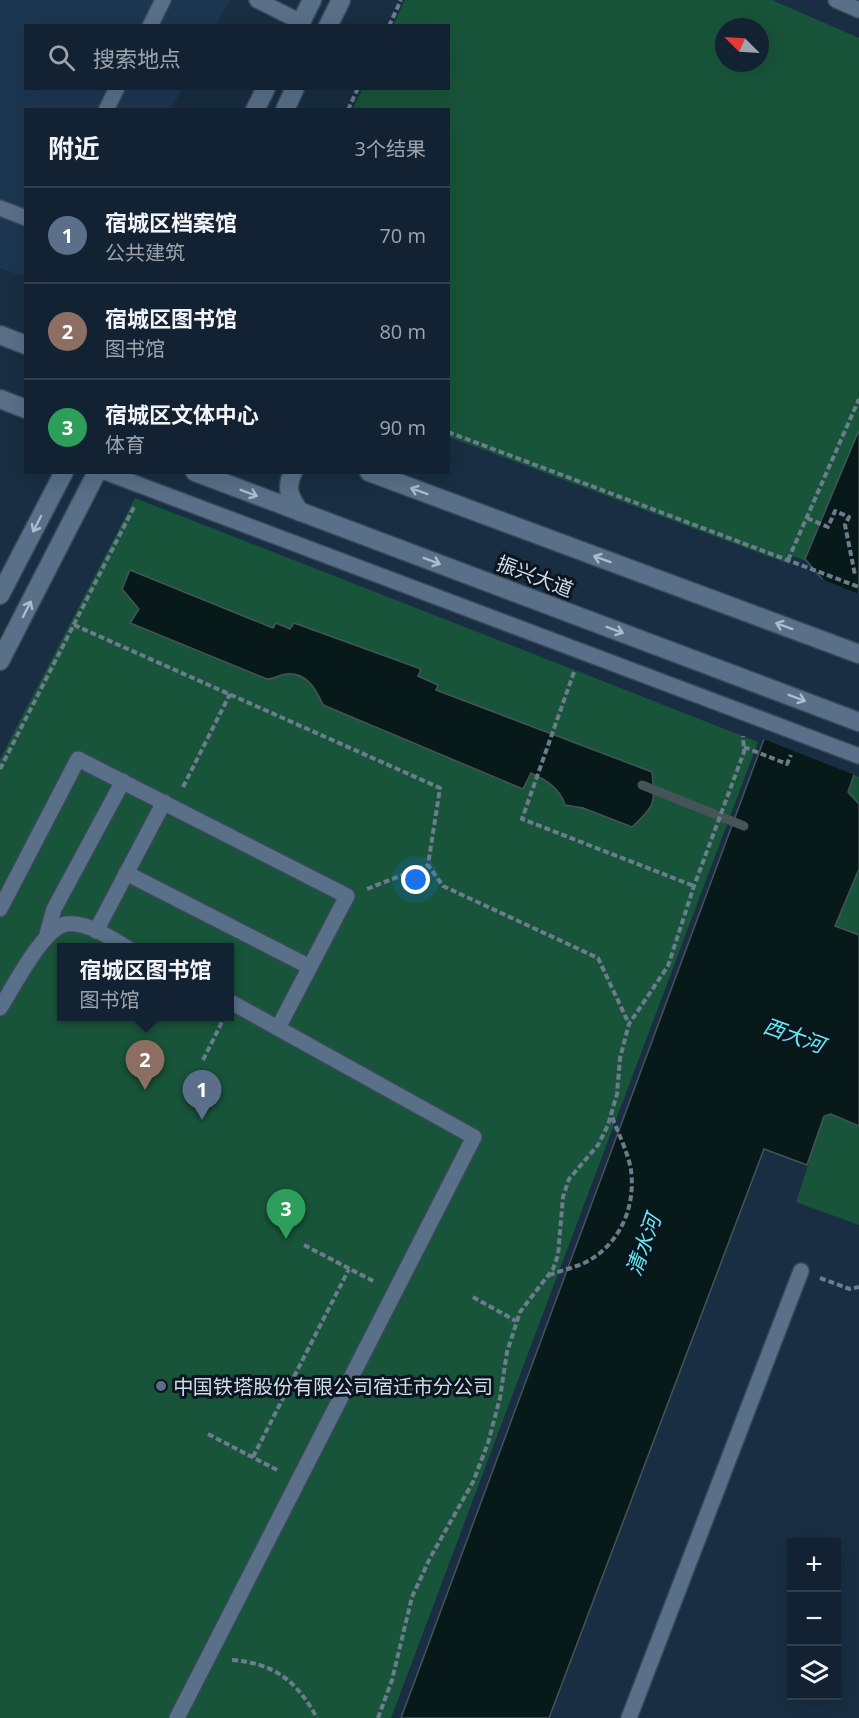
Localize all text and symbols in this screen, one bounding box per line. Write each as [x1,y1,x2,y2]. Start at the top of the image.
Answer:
north arrow [715,18,769,72]
search box [24,24,450,90]
icon: search [45,41,78,74]
text: 搜索地点 [93,43,181,73]
text: 附近 [48,130,100,166]
text: 3个结果 [355,135,426,162]
text: 宿城区档案馆 [105,207,237,237]
text: 1 [62,222,73,249]
text: 70 m [379,222,426,249]
text: 公共建筑 [105,239,185,266]
text: 宿城区图书馆 [105,303,237,333]
text: 2 [62,318,73,345]
text: 80 m [379,318,426,345]
text: 图书馆 [105,335,165,362]
text: 宿城区文体中心 [105,399,259,429]
text: 3 [62,414,73,441]
text: 90 m [379,414,426,441]
text: 体育 [105,431,145,458]
one-way arrow [410,484,429,495]
one-way arrow [240,488,258,499]
one-way arrow [30,515,42,533]
street label: 振兴大道 [493,549,577,603]
one-way arrow [593,552,611,563]
one-way arrow [422,557,441,568]
one-way arrow [22,600,33,618]
one-way arrow [776,620,794,631]
one-way arrow [605,625,623,636]
one-way arrow [787,694,806,705]
your location [401,865,430,894]
popup [57,943,234,1021]
text: 宿城区图书馆 [79,954,212,984]
text: 图书馆 [79,986,139,1013]
water label: 西大河 [760,1011,832,1060]
pin: 2 [126,1040,164,1090]
pin: 1 [182,1070,222,1120]
pin: 3 [266,1190,306,1239]
water label: 清水河 [619,1207,668,1279]
place label: 中国铁塔股份有限公司宿迁市分公司 [173,1373,493,1400]
marker: 中国铁塔股份有限公司宿迁市分公司 [154,1379,168,1393]
map controls [787,1538,841,1700]
button: + [787,1538,841,1592]
button: − [787,1592,841,1646]
button: layers [787,1646,841,1700]

